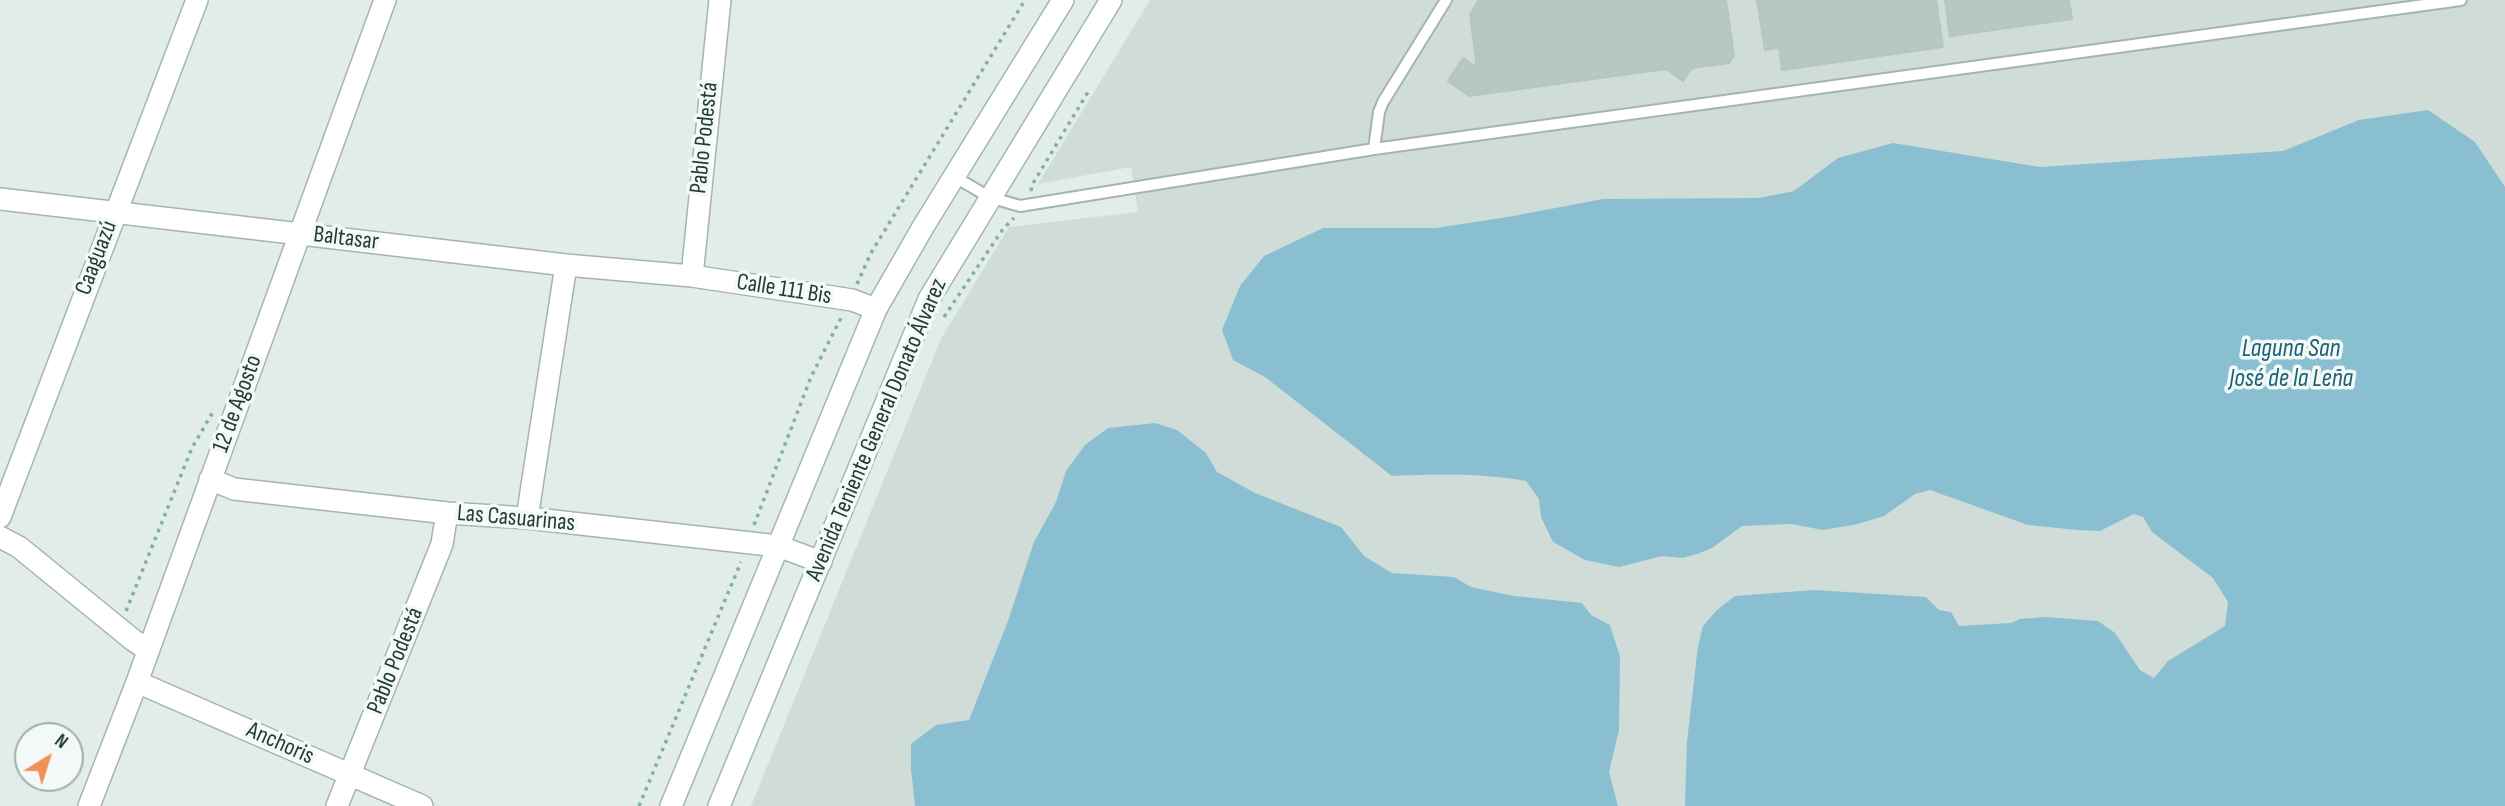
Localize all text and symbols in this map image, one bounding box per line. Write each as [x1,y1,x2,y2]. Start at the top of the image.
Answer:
street label: Pablo Podestá [685,81,725,195]
street label: Caaguazú [70,217,124,299]
street label: Baltasar [312,221,380,257]
street label: Calle 111 Bis [735,268,833,312]
street label: Avenida Teniente General Donato Álvarez [800,275,954,585]
water label: Laguna San José de la Leña [2229,333,2353,394]
street label: 12 de Agosto [207,351,269,457]
street label: Las Casuarinas [456,499,576,539]
street label: Pablo Podestá [362,604,430,718]
street label: Anchoris [242,716,318,772]
north arrow [14,722,84,792]
text: N [50,729,72,754]

